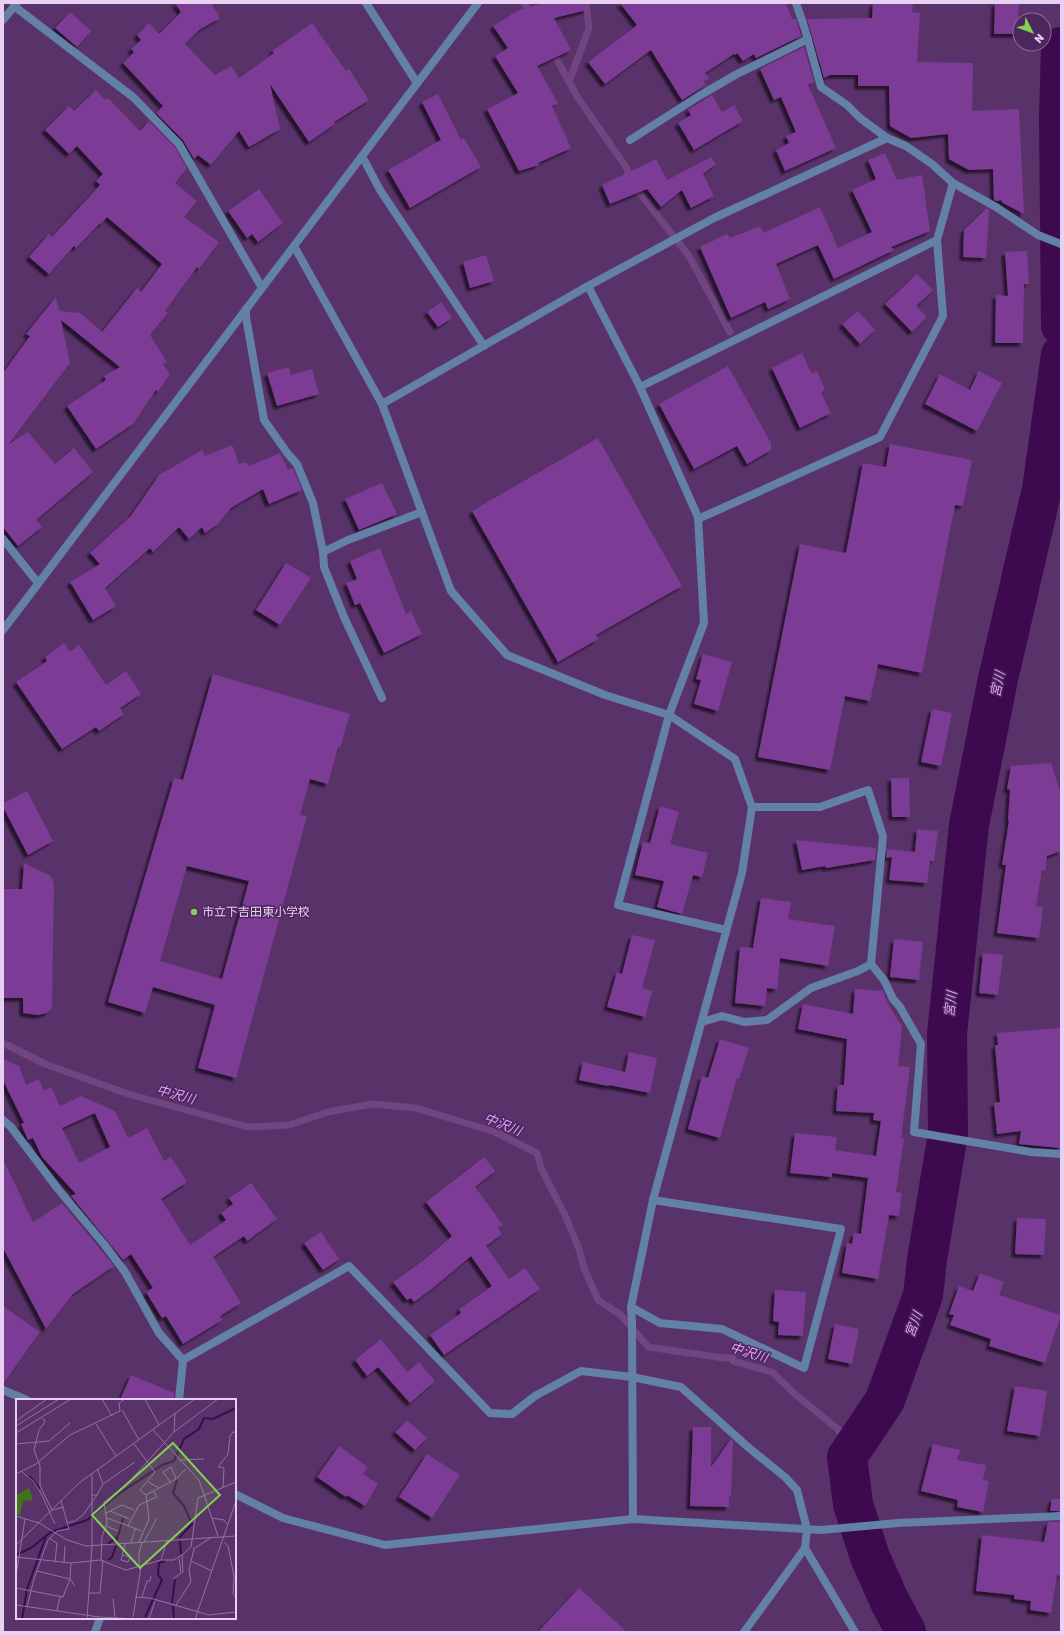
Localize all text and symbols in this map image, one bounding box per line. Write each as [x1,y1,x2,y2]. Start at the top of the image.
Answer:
north arrow [1012,12,1052,52]
text: N [1032,31,1047,46]
water label: 宮川 [987,668,1008,698]
place label: 市立下吉田東小学校 [202,905,310,919]
marker: 市立下吉田東小学校 [189,907,199,917]
water label: 宮川 [942,988,960,1018]
water label: 中沢川 [155,1082,199,1107]
water label: 中沢川 [482,1110,526,1139]
water label: 宮川 [902,1308,926,1339]
water label: 中沢川 [728,1340,772,1366]
inset map [16,1399,236,1619]

